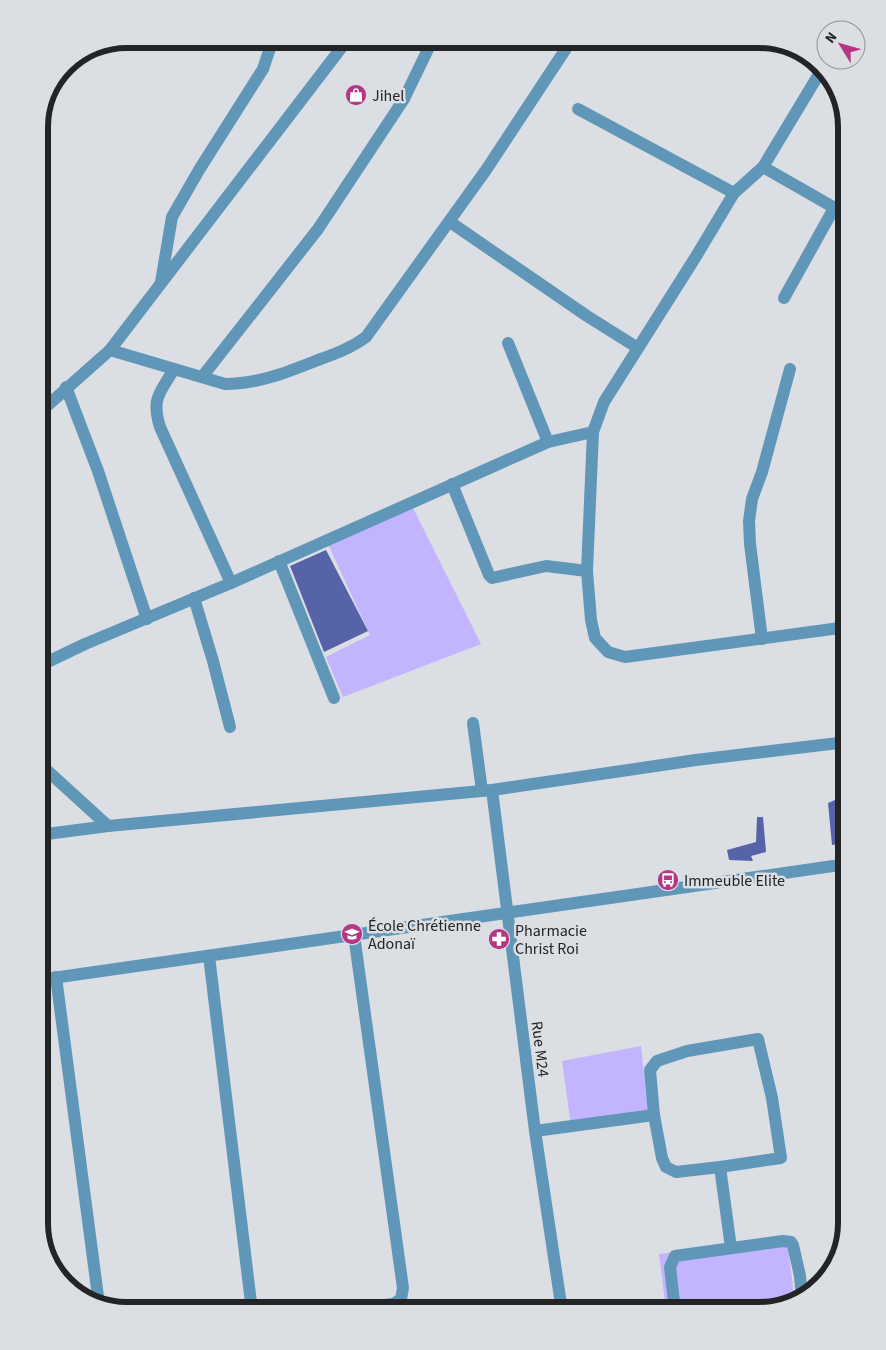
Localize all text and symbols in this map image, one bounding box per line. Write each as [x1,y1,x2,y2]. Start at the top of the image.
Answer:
north arrow [816,20,866,70]
text: N [821,28,842,48]
shop icon: Jihel [344,83,368,107]
place label: Jihel [372,85,404,107]
bus stop icon: Immeuble Elite [656,868,680,892]
place label: Immeuble Elite [684,870,785,892]
place label: École Chrétienne Adonaï [368,915,481,955]
place label: Pharmacie Christ Roi [515,920,587,960]
school or university icon: École Chrétienne Adonaï [340,922,364,946]
pharmacy icon: Pharmacie Christ Roi [487,927,511,951]
street label: Rue M24 [526,1020,554,1079]

